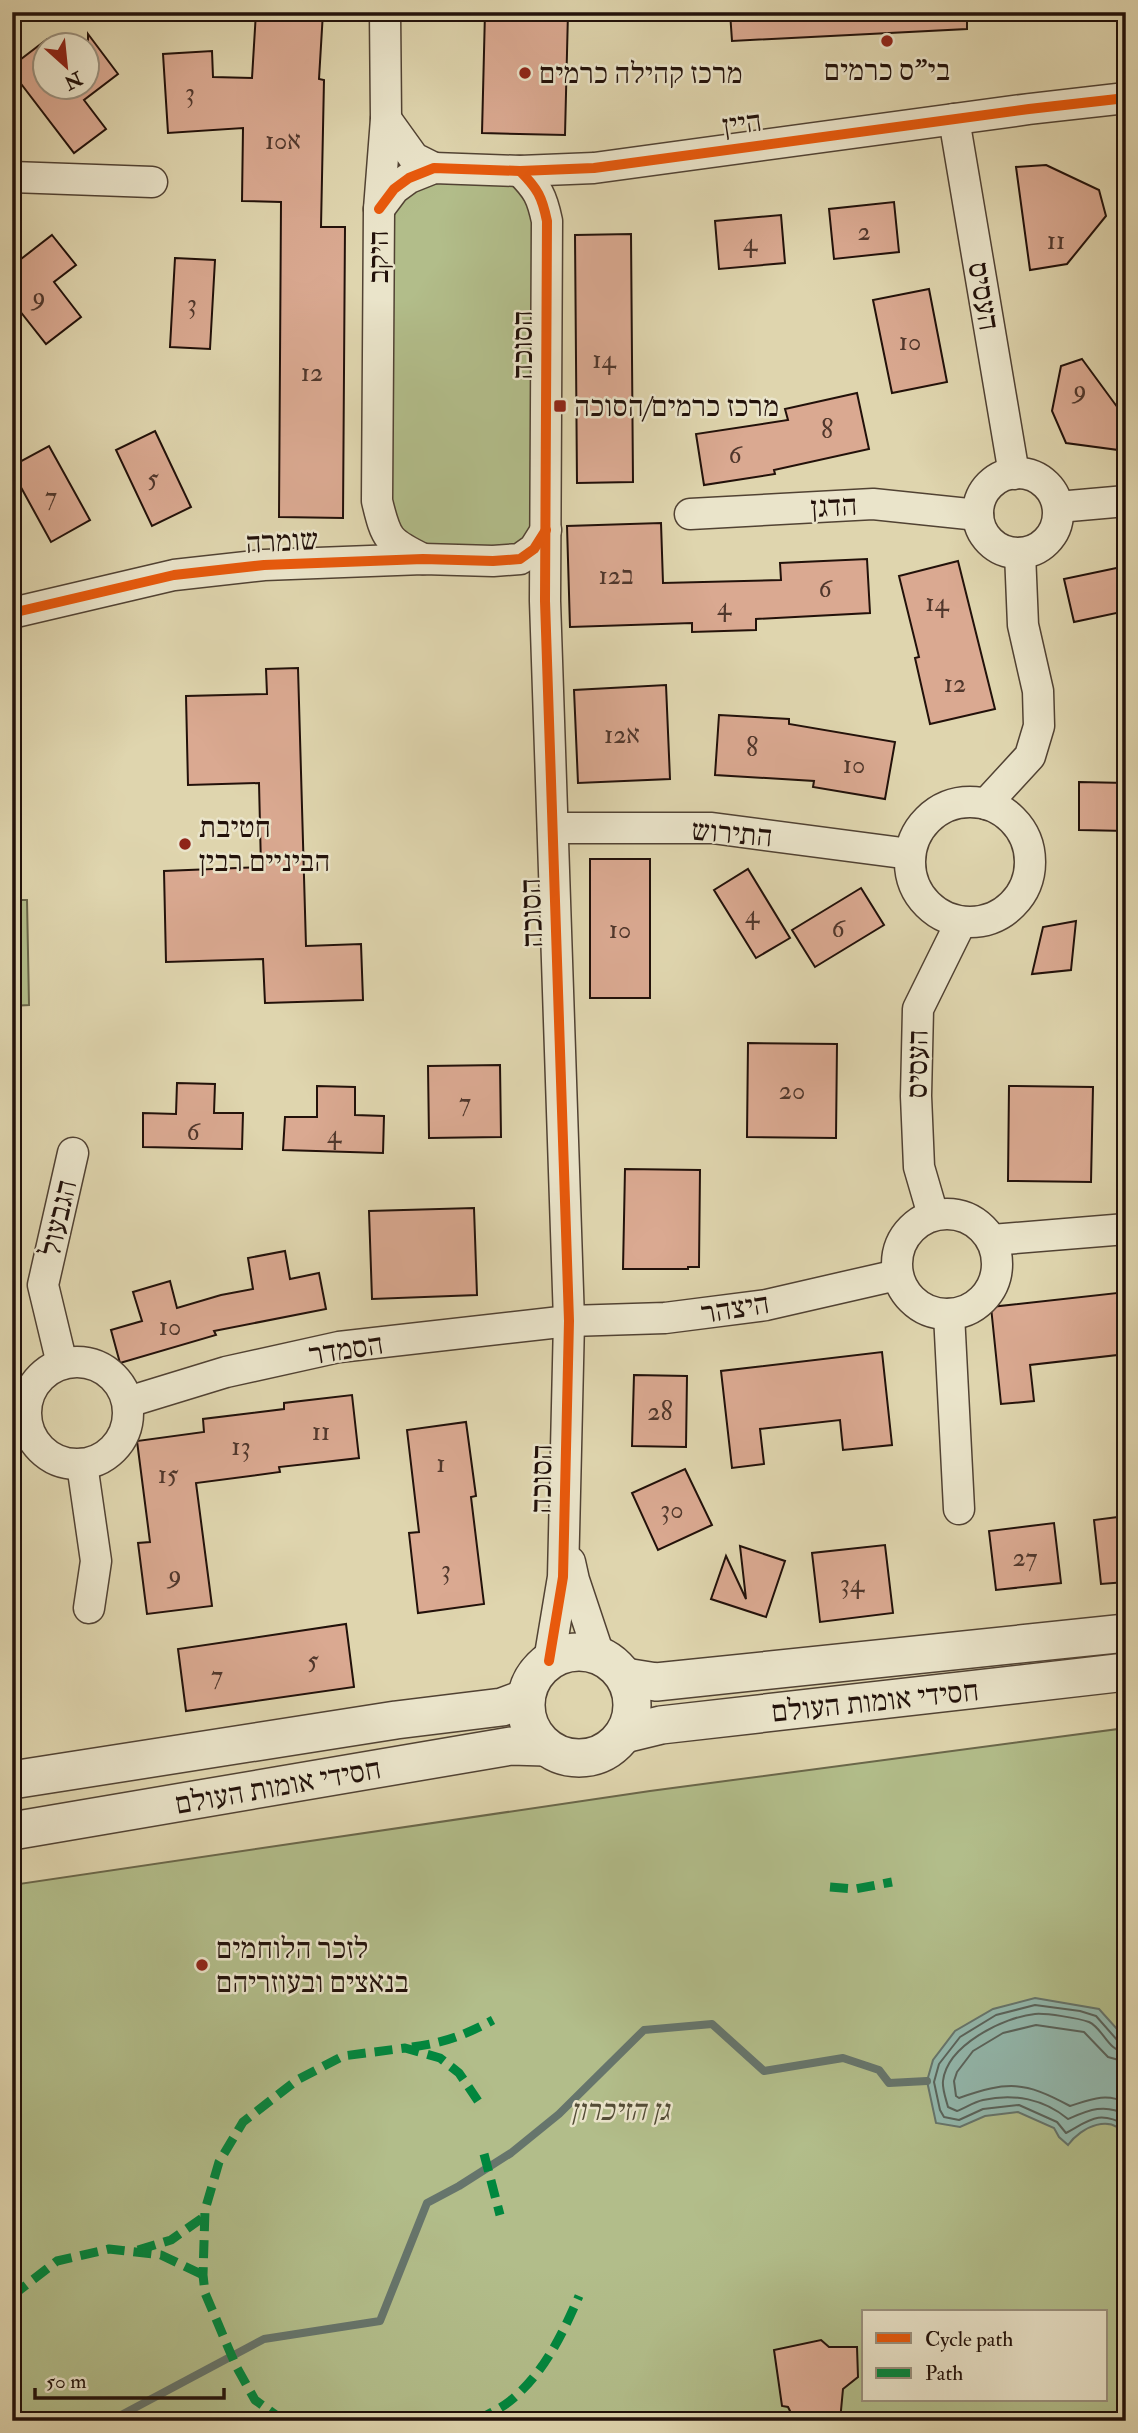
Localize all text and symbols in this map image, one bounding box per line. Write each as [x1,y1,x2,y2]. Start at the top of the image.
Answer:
north arrow [32,32,102,102]
marker: בי"ס כרמים [879,33,895,49]
place label: בי"ס כרמים [824,52,950,89]
place label: מרכז קהילה כרמים [539,55,743,92]
text: N [59,65,87,95]
marker: מרכז קהילה כרמים [517,65,533,81]
house number: 3 [185,77,195,109]
street label: היין [720,102,764,145]
house number: 10א [265,125,301,157]
house number: 2 [857,216,871,248]
house number: 11 [1047,225,1065,257]
house number: 4 [743,227,758,259]
street label: היקב [360,230,397,284]
street label: העסיס [959,259,1008,333]
house number: 9 [30,281,46,313]
house number: 3 [187,288,197,320]
street label: הסוכה [504,310,541,380]
house number: 10 [899,326,921,358]
house number: 14 [592,344,617,376]
house number: 12 [301,357,323,389]
house number: 9 [1071,374,1087,406]
place label: מרכז כרמים/הסוכה [574,388,779,425]
marker: מרכז כרמים/הסוכה [552,398,568,414]
house number: 8 [821,414,833,446]
house number: 6 [728,439,743,471]
house number: 5 [147,463,159,495]
house number: 7 [45,481,57,513]
street label: הדגן [810,487,858,526]
street label: שומרה [245,521,319,562]
house number: 12ב [598,560,634,592]
house number: 6 [818,573,833,605]
house number: 14 [925,587,950,619]
house number: 4 [717,591,732,623]
house number: 12 [944,668,966,700]
house number: 12א [604,719,640,751]
house number: 8 [746,732,758,764]
house number: 10 [843,749,865,781]
place label: חטיבת הביניים רבין [199,809,330,880]
street label: התירוש [690,812,774,855]
marker: חטיבת הביניים רבין [177,836,193,852]
street label: הסוכה [512,878,551,948]
house number: 4 [745,899,760,931]
house number: 6 [831,913,846,945]
house number: 10 [609,914,631,946]
street label: העסיס [898,1029,937,1099]
house number: 20 [779,1075,805,1107]
house number: 7 [459,1087,471,1119]
house number: 6 [186,1116,201,1148]
house number: 4 [327,1119,342,1151]
street label: הגבעול [32,1176,85,1260]
street label: היצהר [698,1285,772,1332]
house number: 10 [159,1311,181,1343]
street label: הסמדר [306,1325,386,1374]
house number: 28 [647,1396,673,1428]
house number: 11 [312,1416,330,1448]
house number: 13 [231,1431,251,1463]
street label: הסוכה [522,1444,561,1514]
house number: 1 [436,1448,446,1480]
house number: 15 [158,1459,179,1491]
house number: 30 [660,1494,684,1526]
house number: 27 [1012,1542,1038,1574]
house number: 3 [441,1554,451,1586]
house number: 9 [166,1559,182,1591]
house number: 34 [840,1568,865,1600]
house number: 5 [307,1645,319,1677]
house number: 7 [211,1660,223,1692]
street label: חסידי אומות העולם [769,1672,981,1731]
street label: חסידי אומות העולם [172,1750,384,1823]
place label: לזכר הלוחמים בנאצים ובעוזריהם [216,1930,409,2001]
marker: לזכר הלוחמים בנאצים ובעוזריהם [194,1957,210,1973]
park label: גן הזיכרון [571,2092,671,2129]
legend [862,2310,1106,2402]
text: Cycle path [925,2326,1013,2353]
scale bar [35,2356,224,2400]
text: Path [925,2360,963,2387]
text: 50 m [46,2368,87,2395]

